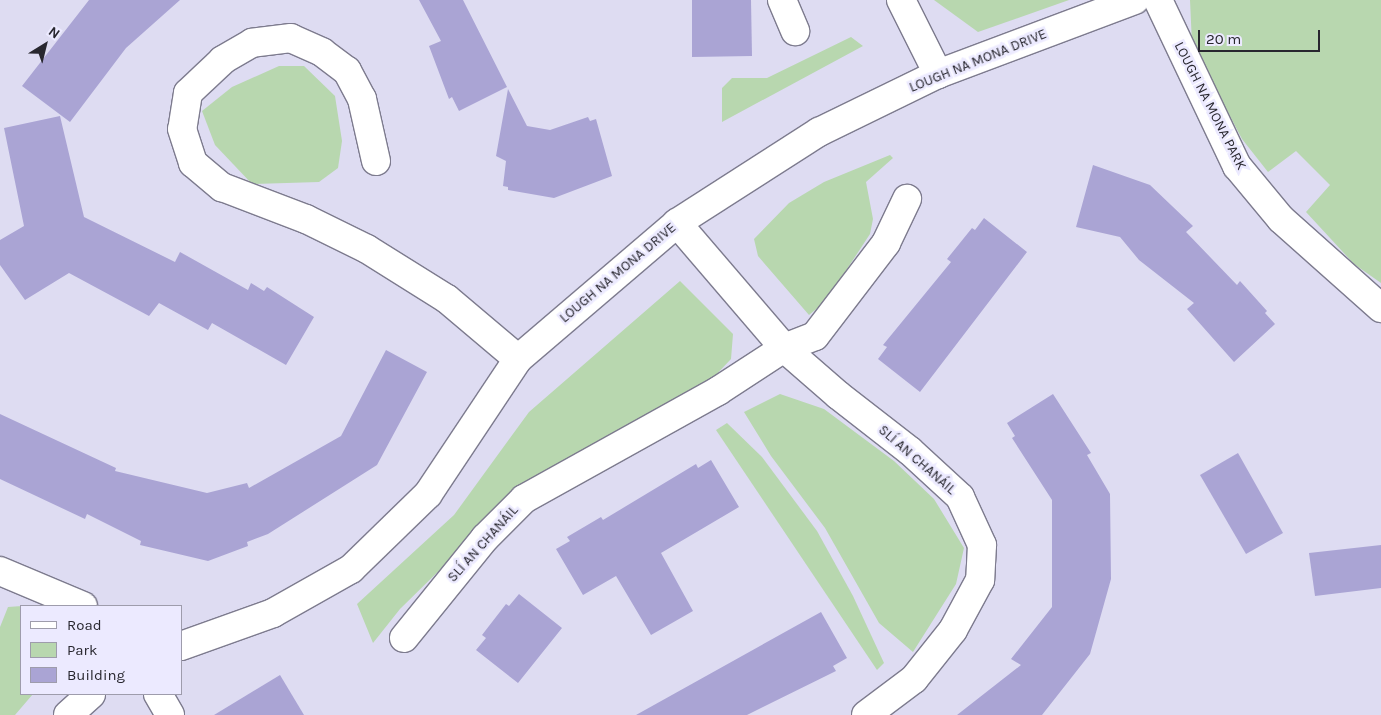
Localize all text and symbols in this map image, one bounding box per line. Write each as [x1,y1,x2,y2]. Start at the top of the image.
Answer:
north arrow [20,20,70,70]
scale bar [1201,20,1324,52]
text: N [45,23,63,42]
street label: LOUGH NA MONA DRIVE [907,26,1049,96]
text: 20 m [1206,30,1241,48]
street label: LOUGH NA MONA PARK [1170,39,1250,173]
street label: LOUGH NA MONA DRIVE [556,219,680,327]
street label: SLÍ AN CHANÁIL [875,422,959,498]
street label: SLÍ AN CHANÁIL [444,502,522,586]
legend [20,605,182,695]
text: Road [67,616,102,634]
text: Park [67,641,97,659]
text: Building [67,666,125,684]

